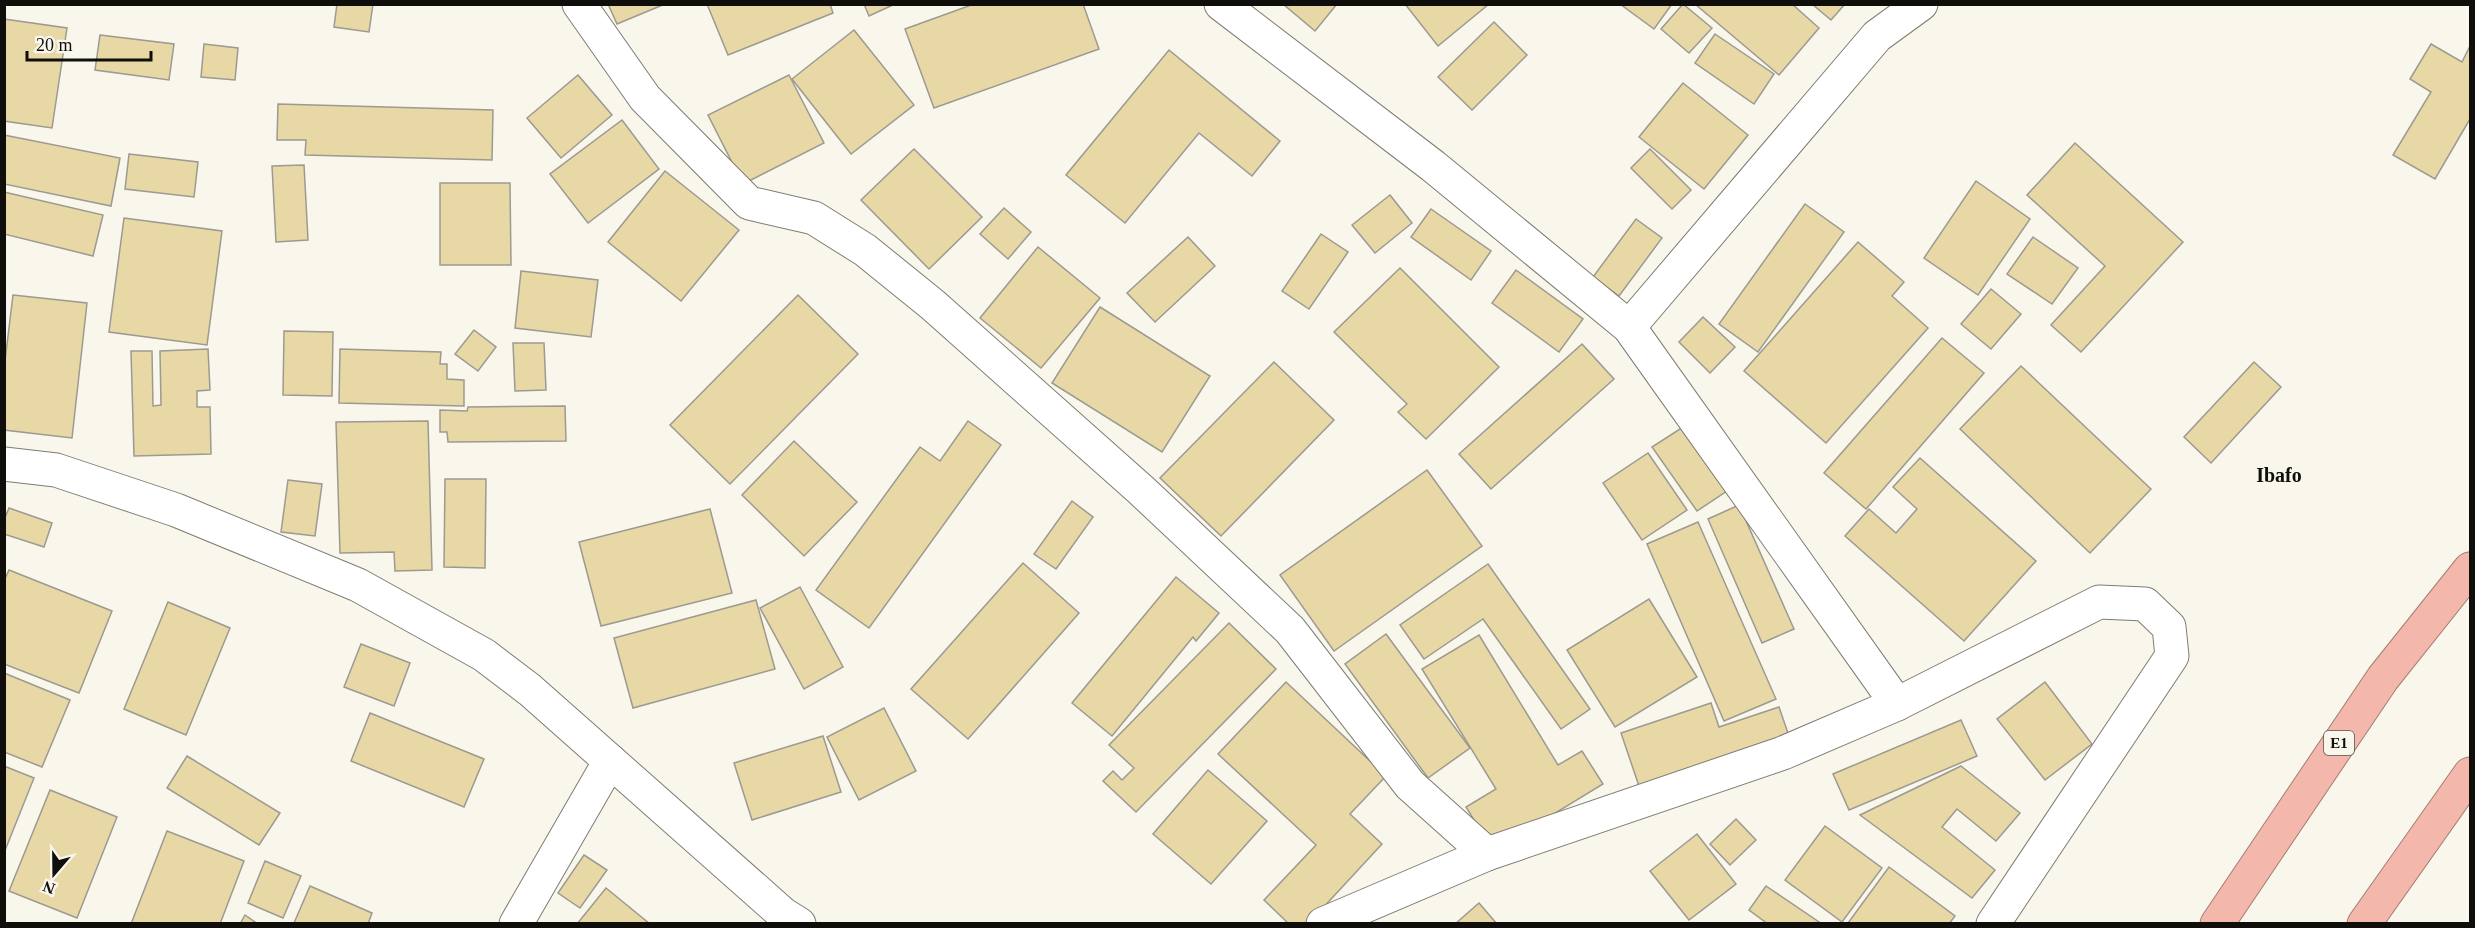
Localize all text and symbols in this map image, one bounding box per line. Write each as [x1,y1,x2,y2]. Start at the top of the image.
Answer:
scale bar [27,24,152,62]
text: 20 m [36,35,73,55]
district label: Ibafo [2256,464,2302,486]
road number: E1 [2324,731,2354,755]
north arrow [24,844,84,904]
text: N [40,878,57,898]

